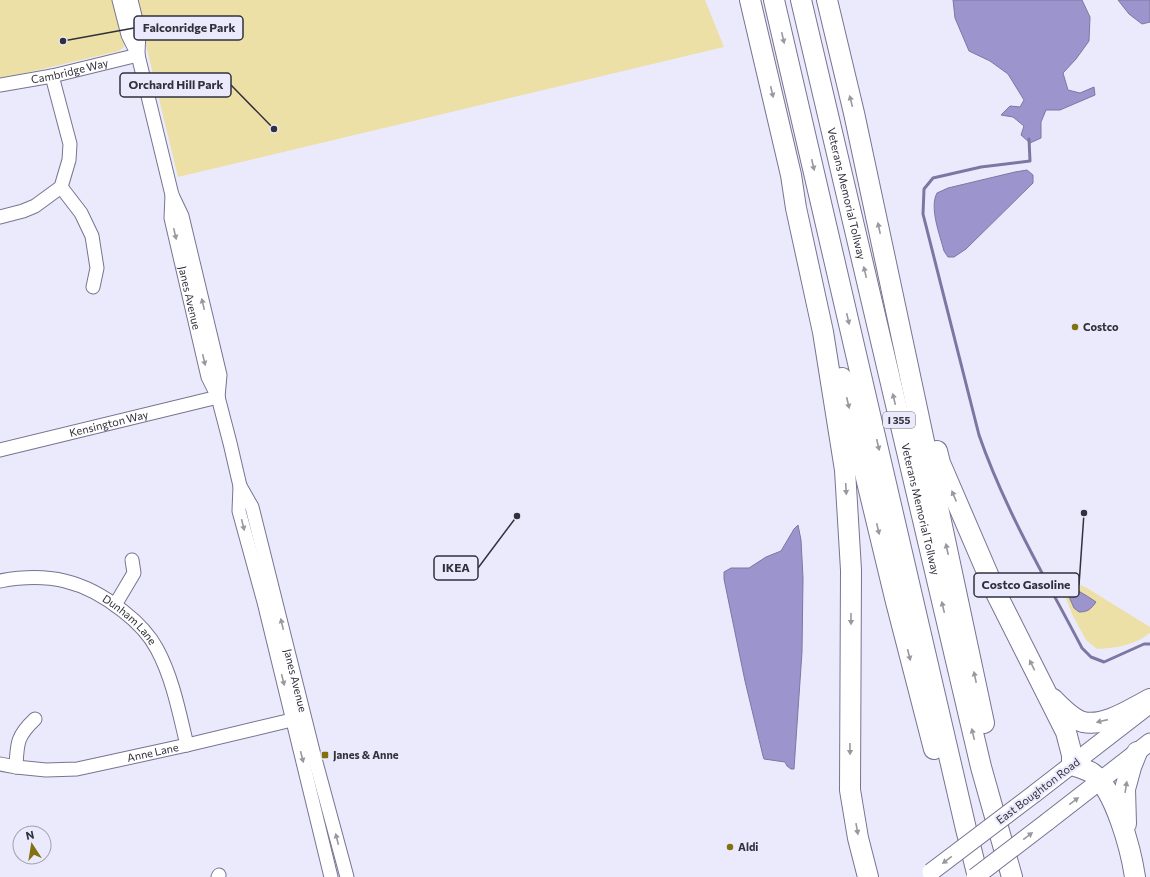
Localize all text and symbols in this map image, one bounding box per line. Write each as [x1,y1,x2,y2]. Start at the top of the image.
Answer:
callout: Falconridge Park [134,16,243,40]
text: Falconridge Park [143,20,235,34]
one-way arrow [781,32,787,44]
street label: Cambridge Way [30,55,110,86]
callout: Orchard Hill Park [120,73,231,97]
text: Orchard Hill Park [129,77,224,91]
one-way arrow [769,86,775,99]
one-way arrow [848,95,854,107]
street label: Veterans Memorial Tollway [825,126,869,261]
one-way arrow [810,158,816,171]
one-way arrow [876,222,882,234]
one-way arrow [172,227,178,240]
street label: Janes Avenue [175,265,204,331]
one-way arrow [861,266,867,278]
one-way arrow [199,298,205,311]
one-way arrow [846,312,852,325]
place label: Costco [1083,320,1119,333]
marker: Costco [1070,322,1080,332]
one-way arrow [201,354,207,366]
one-way arrow [891,393,897,405]
one-way arrow [846,397,852,409]
street label: Kensington Way [68,407,150,439]
road number: I 355 [883,412,915,428]
one-way arrow [875,439,881,451]
street label: Veterans Memorial Tollway [899,442,943,577]
one-way arrow [843,483,849,496]
one-way arrow [951,490,957,502]
one-way arrow [240,519,246,531]
one-way arrow [876,523,882,535]
one-way arrow [944,543,950,556]
callout: IKEA [434,556,478,580]
text: IKEA [442,560,470,574]
callout: Costco Gasoline [974,573,1079,597]
text: Costco Gasoline [982,577,1070,591]
street label: Dunham Lane [100,591,160,647]
one-way arrow [940,601,946,613]
one-way arrow [848,613,854,626]
one-way arrow [278,618,284,630]
street label: Janes Avenue [281,647,310,714]
one-way arrow [907,649,913,662]
one-way arrow [1029,659,1035,671]
one-way arrow [971,670,977,683]
one-way arrow [280,674,286,686]
one-way arrow [1096,718,1108,724]
one-way arrow [970,728,976,740]
street label: Anne Lane [126,740,180,764]
one-way arrow [846,743,853,755]
place label: Janes & Anne [333,748,399,762]
marker: Janes & Anne [320,750,330,760]
one-way arrow [299,751,305,763]
street label: East Boughton Road [993,755,1082,826]
one-way arrow [1123,781,1129,793]
one-way arrow [1068,797,1079,806]
one-way arrow [854,822,860,835]
north arrow [12,825,52,865]
text: N [24,828,35,842]
one-way arrow [334,833,340,845]
one-way arrow [1023,833,1033,841]
place label: Aldi [738,840,758,853]
marker: Aldi [725,842,735,852]
one-way arrow [942,856,953,864]

